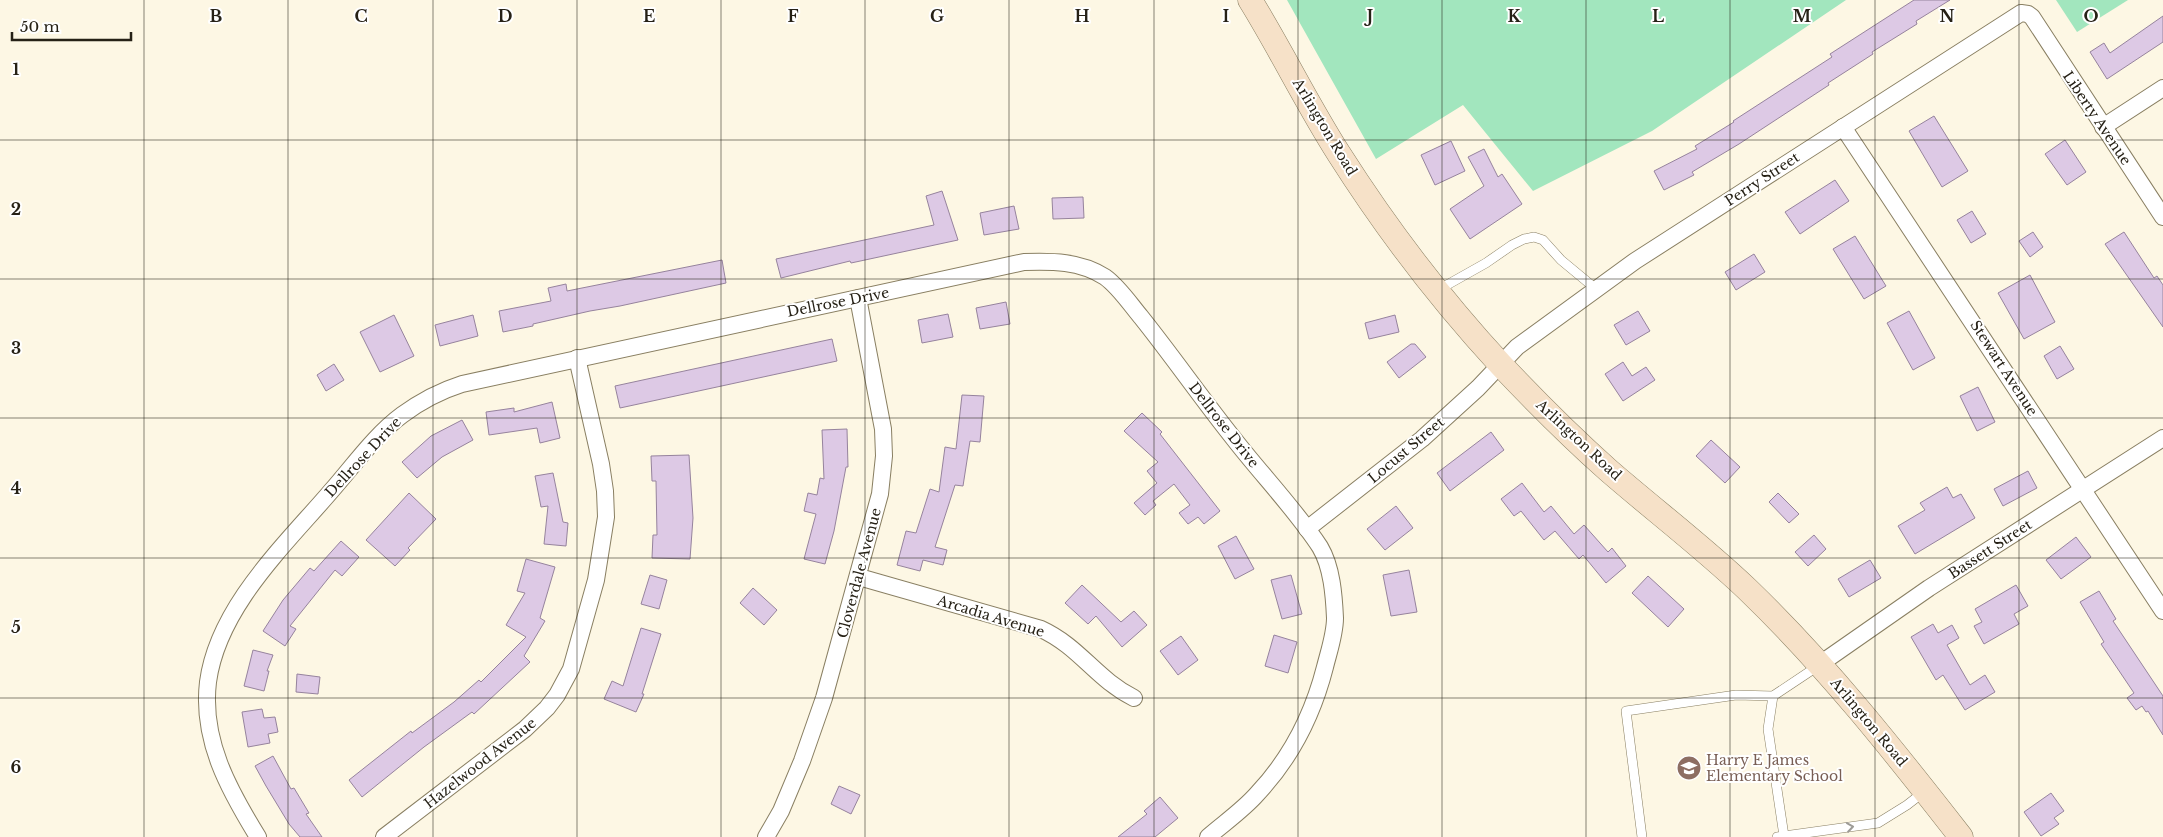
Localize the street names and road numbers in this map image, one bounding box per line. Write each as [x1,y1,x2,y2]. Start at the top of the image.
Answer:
street label: Liberty Avenue [2059,68,2135,168]
street label: Arlington Road [1288,74,1361,179]
street label: Perry Street [1721,148,1803,210]
street label: Dellrose Drive [785,283,891,321]
street label: Stewart Avenue [1966,317,2042,419]
street label: Dellrose Drive [1185,379,1263,471]
street label: Arlington Road [1532,395,1626,485]
street label: Locust Street [1364,412,1448,487]
street label: Dellrose Drive [321,413,405,501]
street label: Cloverdale Avenue [833,506,885,640]
street label: Bassett Street [1945,515,2036,583]
street label: Arcadia Avenue [934,591,1047,641]
street label: Arlington Road [1826,673,1912,770]
street label: Hazelwood Avenue [420,714,540,812]

